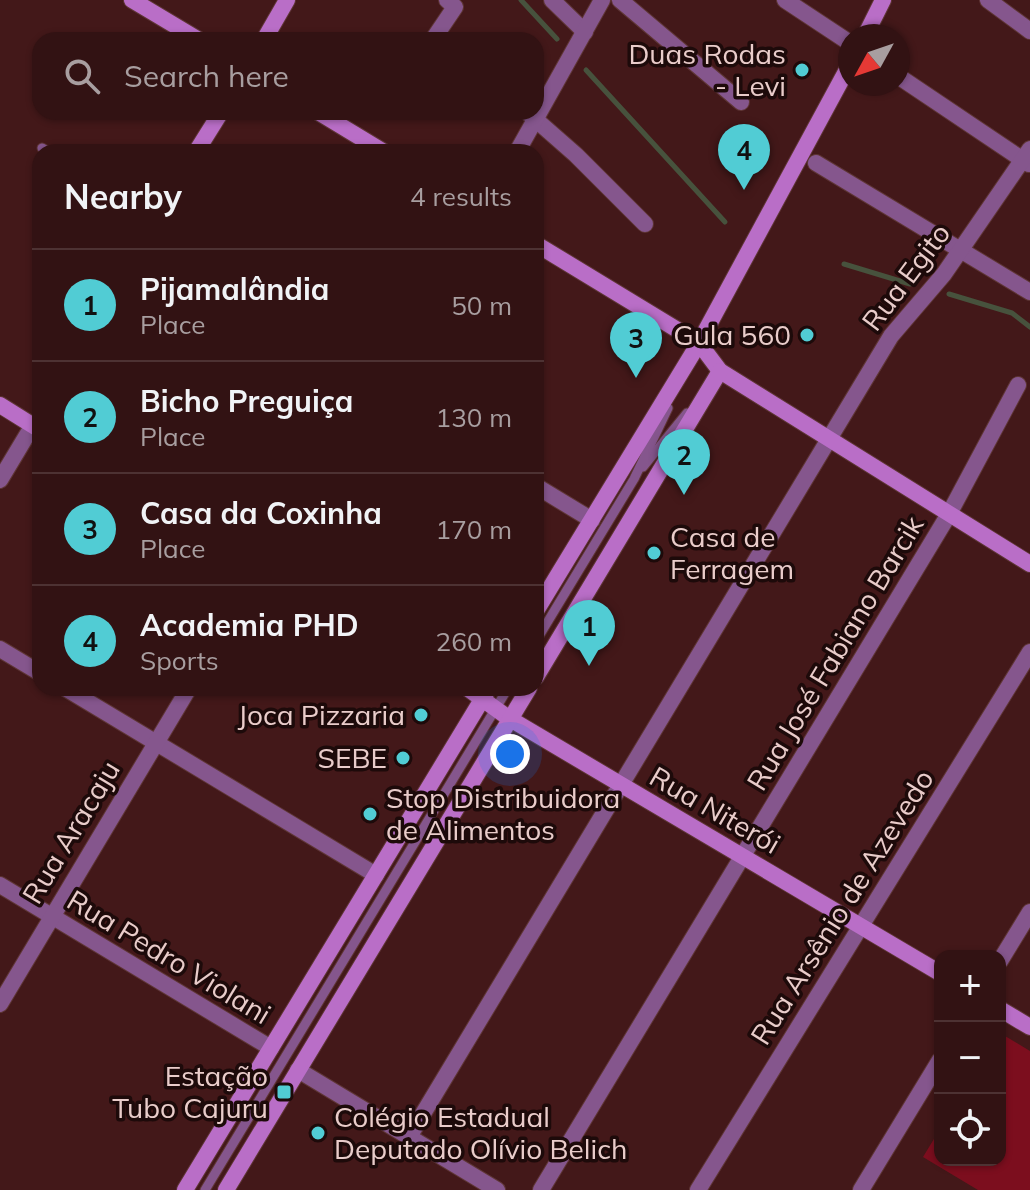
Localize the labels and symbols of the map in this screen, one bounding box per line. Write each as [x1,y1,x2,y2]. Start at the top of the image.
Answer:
north arrow [838,24,910,96]
place label: Duas Rodas - Levi [628,36,786,103]
marker: Duas Rodas - Levi [793,61,811,79]
pin: 4 [718,124,770,190]
street label: Rua Egito [854,216,957,337]
pin: 3 [610,312,662,378]
place label: Gula 560 [673,317,791,352]
marker: Gula 560 [798,326,816,344]
pin: 2 [658,429,710,495]
street label: Rua José Fabiano Barcik [739,509,931,796]
place label: Casa de Ferragem [670,519,794,586]
marker: Casa de Ferragem [645,544,663,562]
pin: 1 [563,600,615,666]
place label: Joca Pizzaria [238,697,405,732]
marker: Joca Pizzaria [412,706,430,724]
your location [490,734,530,774]
place label: SEBE [318,740,387,775]
marker: SEBE [394,749,412,767]
street label: Rua Aracaju [14,754,127,910]
street label: Rua Niterói [644,758,787,861]
street label: Rua Arsênio de Azevedo [743,763,941,1051]
place label: Stop Distribuidora de Alimentos [386,780,620,847]
marker: Stop Distribuidora de Alimentos [361,805,379,823]
street label: Rua Pedro Violani [61,882,277,1031]
place label: Estação Tubo Cajuru [112,1058,268,1125]
marker: Estação Tubo Cajuru [275,1083,293,1101]
place label: Colégio Estadual Deputado Olívio Belich [334,1099,627,1166]
marker: Colégio Estadual Deputado Olívio Belich [309,1124,327,1142]

